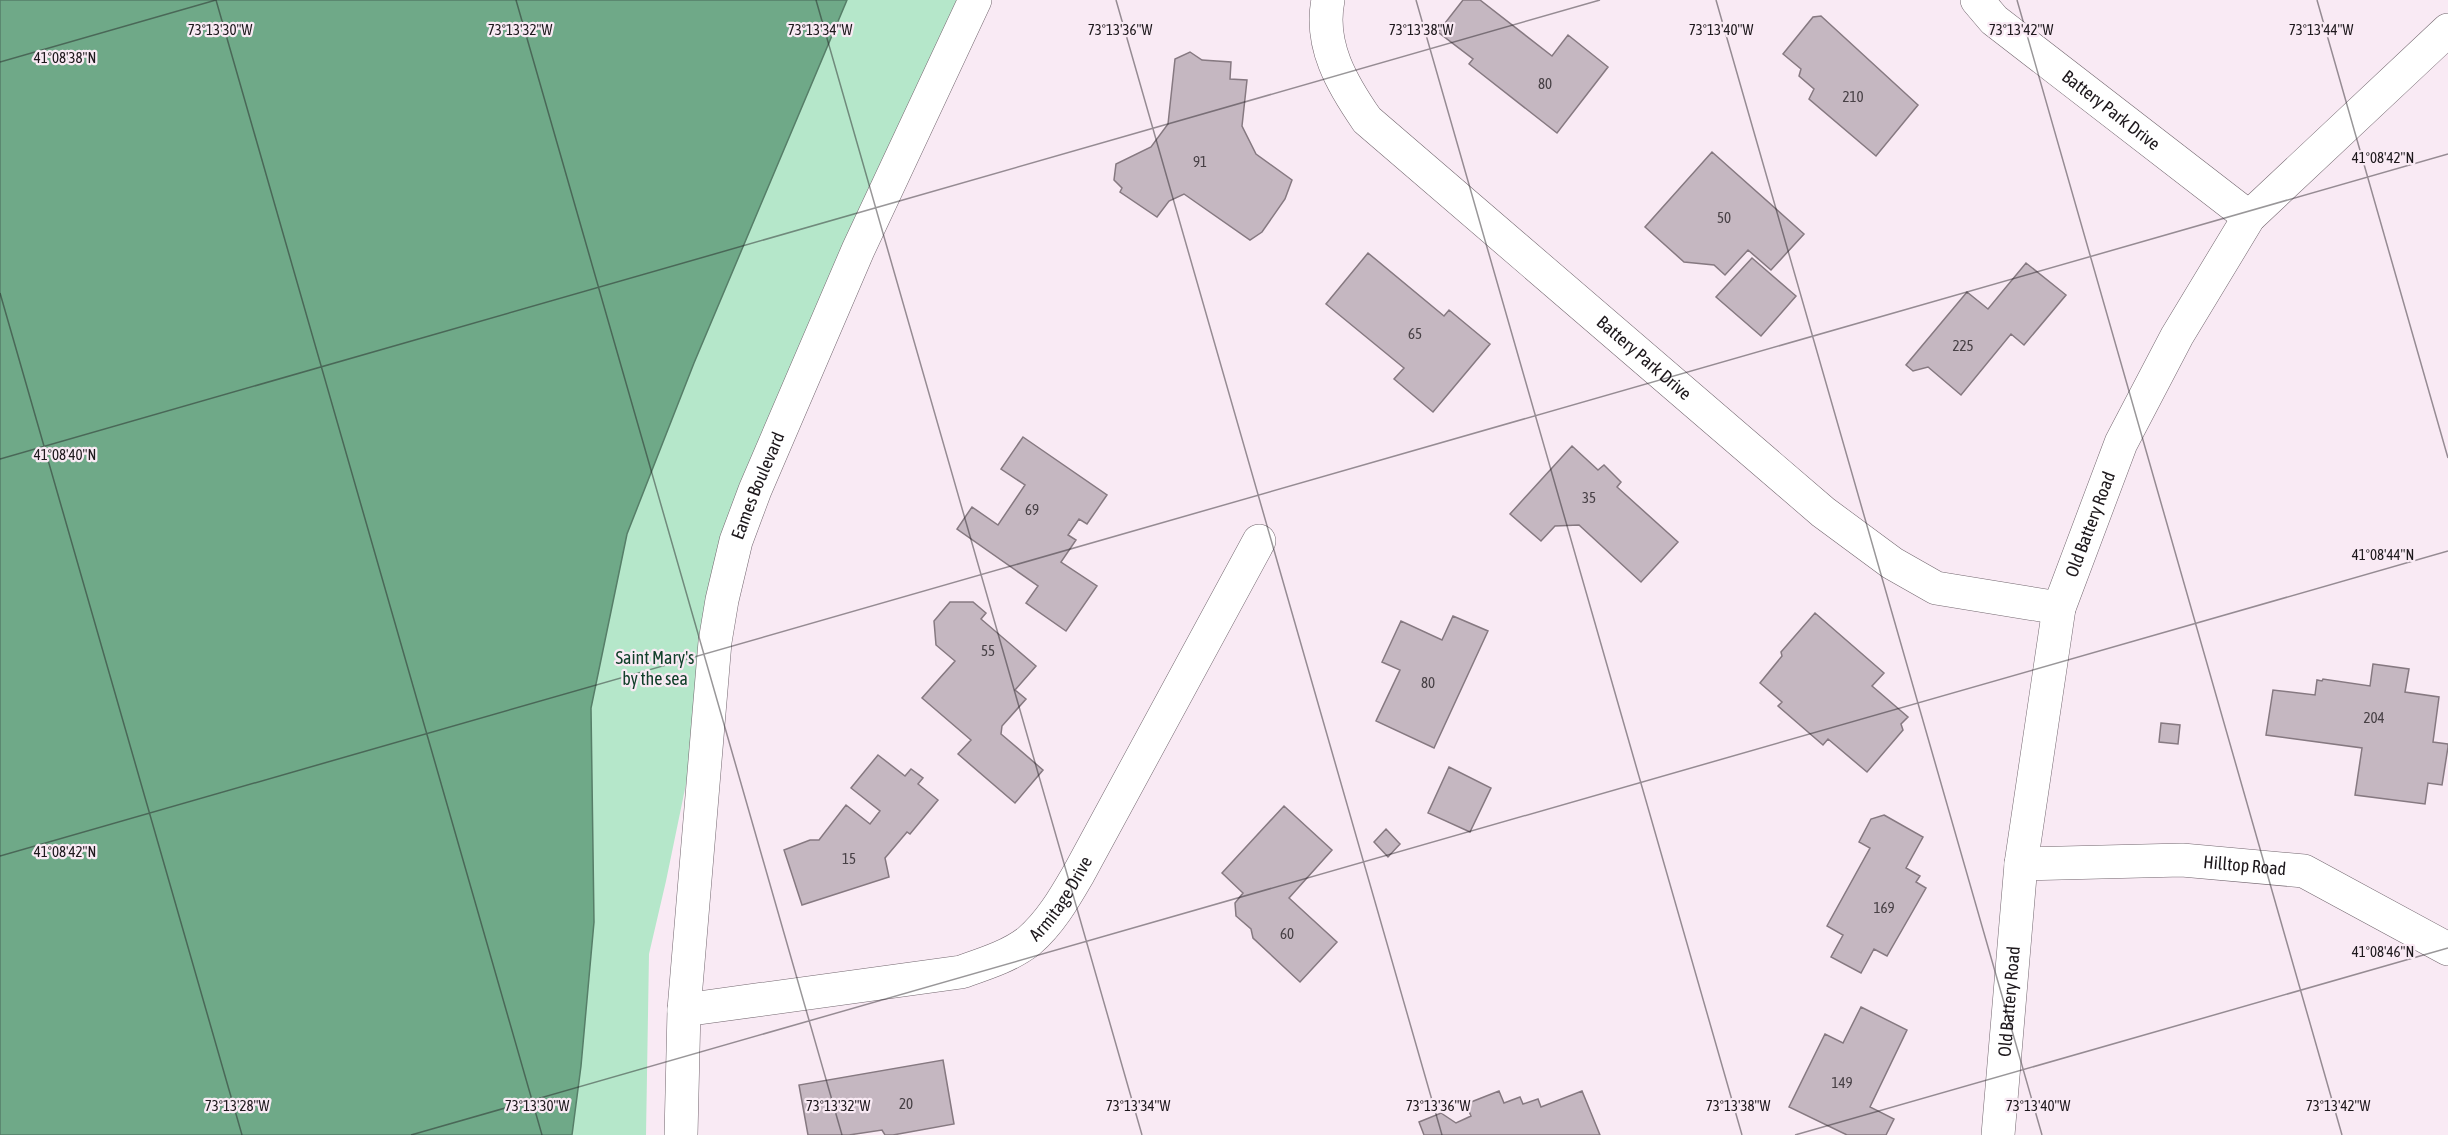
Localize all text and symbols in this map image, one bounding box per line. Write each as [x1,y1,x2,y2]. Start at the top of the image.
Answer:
text: 73°13'30"W [188,21,252,38]
text: 73°13'32"W [488,21,552,38]
text: 73°13'34"W [788,21,852,38]
text: 73°13'36"W [1088,21,1152,38]
text: 73°13'38"W [1389,21,1453,38]
text: 73°13'40"W [1689,21,1753,38]
text: 73°13'42"W [1989,21,2053,38]
text: 73°13'44"W [2289,21,2353,38]
text: 41°08'38"N [34,49,96,66]
street label: Battery Park Drive [2058,66,2164,154]
house number: 80 [1538,75,1552,92]
house number: 210 [1842,88,1864,105]
text: 41°08'42"N [2352,149,2414,166]
house number: 91 [1193,153,1207,170]
house number: 50 [1717,209,1731,226]
street label: Battery Park Drive [1593,311,1696,404]
house number: 65 [1408,325,1422,342]
house number: 225 [1952,337,1974,354]
street label: Eames Boulevard [727,429,789,542]
text: 41°08'40"N [34,446,96,463]
street label: Old Battery Road [2061,469,2119,580]
house number: 35 [1582,489,1596,506]
house number: 69 [1025,501,1039,518]
text: 41°08'44"N [2352,546,2414,563]
house number: 55 [981,642,995,659]
park label: Saint Mary's by the sea [616,647,694,689]
house number: 80 [1421,674,1435,691]
house number: 204 [2363,709,2385,726]
text: 41°08'42"N [34,843,96,860]
house number: 15 [842,850,856,867]
street label: Hilltop Road [2202,851,2287,879]
street label: Armitage Drive [1025,852,1096,945]
house number: 169 [1873,899,1895,916]
house number: 60 [1280,925,1294,942]
text: 41°08'46"N [2352,943,2414,960]
street label: Old Battery Road [1994,945,2024,1058]
house number: 149 [1831,1074,1853,1091]
house number: 20 [899,1095,913,1112]
text: 73°13'28"W [205,1097,269,1114]
text: 73°13'30"W [505,1097,569,1114]
text: 73°13'32"W [806,1097,870,1114]
text: 73°13'34"W [1106,1097,1170,1114]
text: 73°13'36"W [1406,1097,1470,1114]
text: 73°13'38"W [1706,1097,1770,1114]
text: 73°13'40"W [2006,1097,2070,1114]
text: 73°13'42"W [2306,1097,2370,1114]

